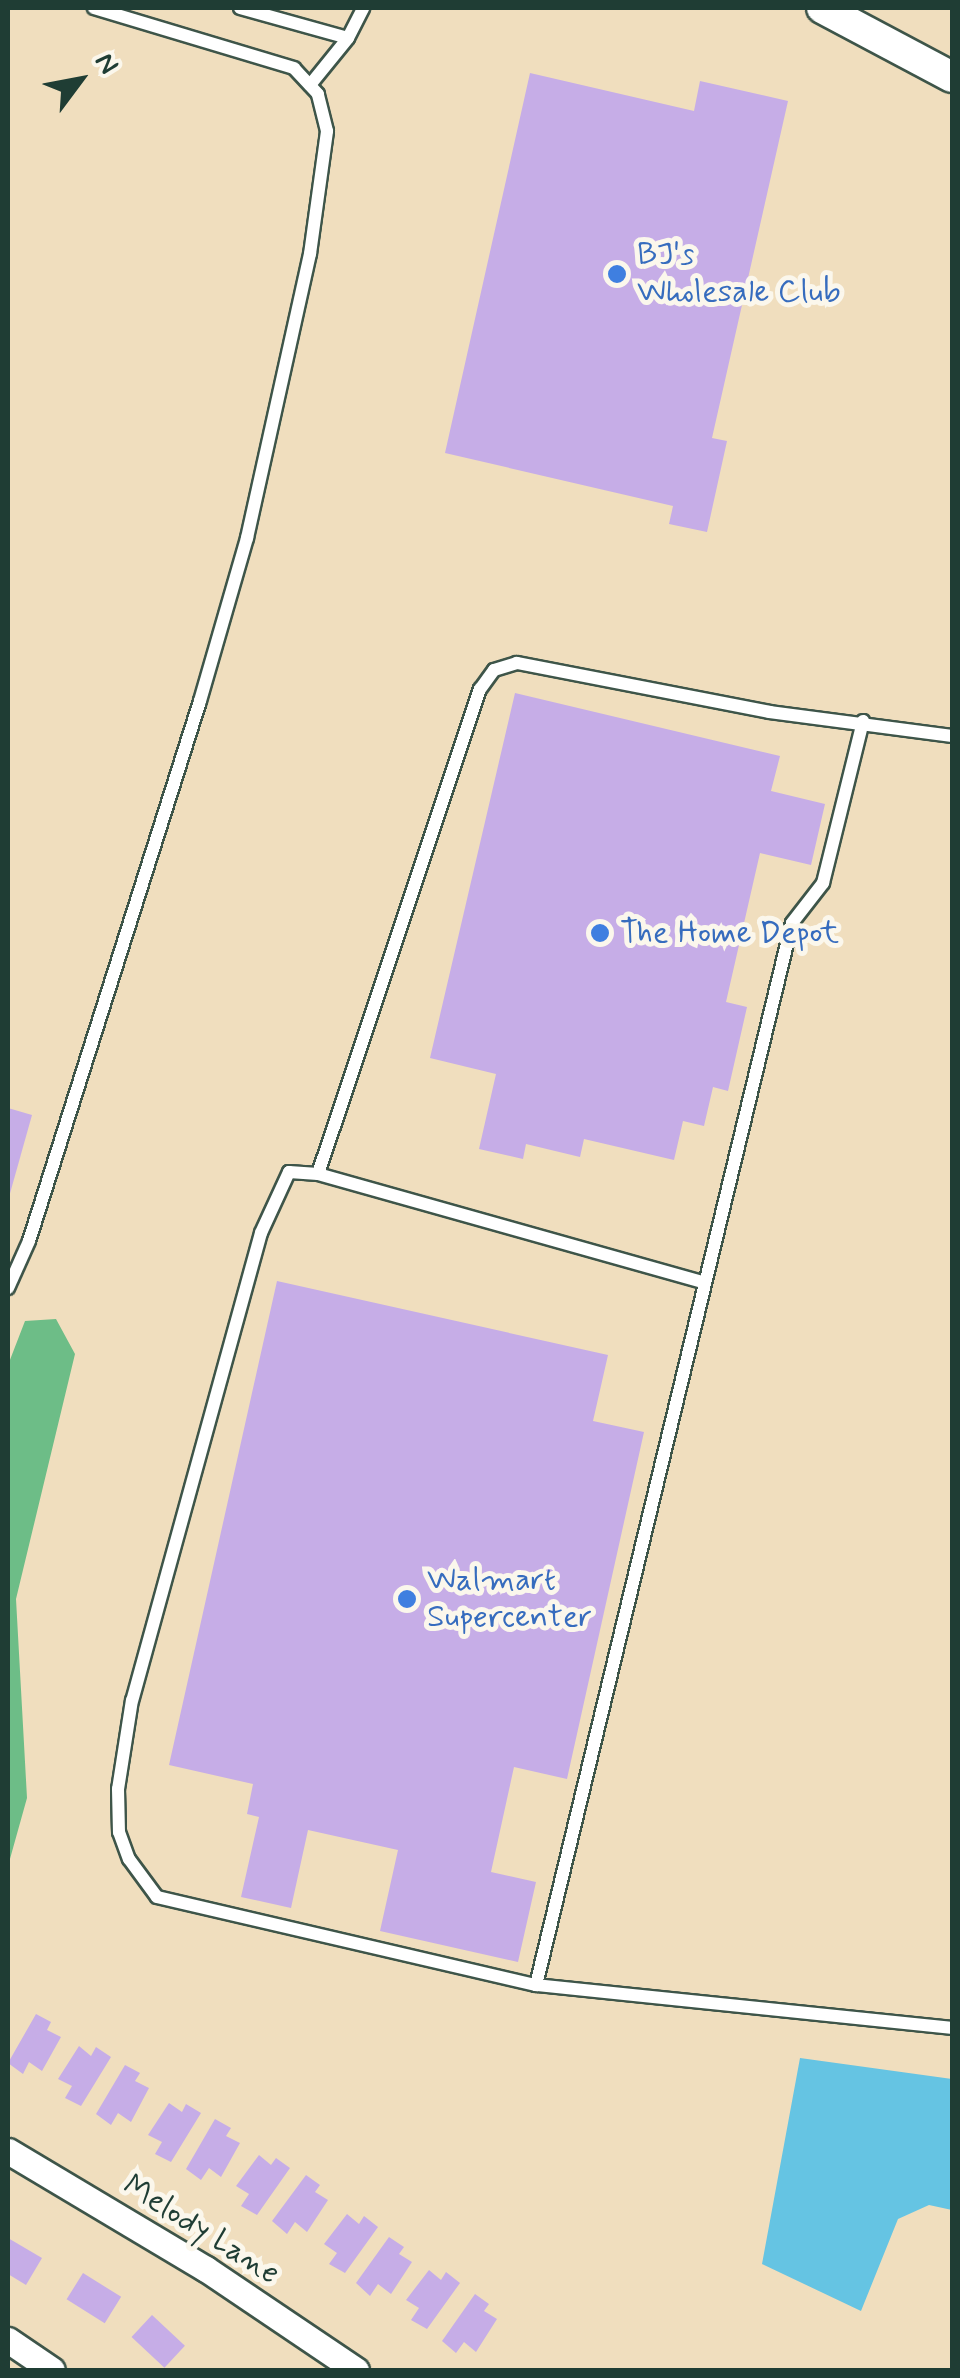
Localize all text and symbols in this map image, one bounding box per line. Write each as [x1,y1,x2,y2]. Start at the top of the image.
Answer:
north arrow [30,30,130,130]
text: N [85,46,126,82]
place label: BJ's Wholesale Club [637,237,841,312]
marker: BJ's Wholesale Club [606,263,628,285]
place label: The Home Depot [620,914,841,952]
marker: The Home Depot [589,922,611,944]
place label: Walmart Supercenter [427,1562,592,1637]
marker: Walmart Supercenter [396,1588,418,1610]
street label: Melody Lane [117,2168,285,2292]

